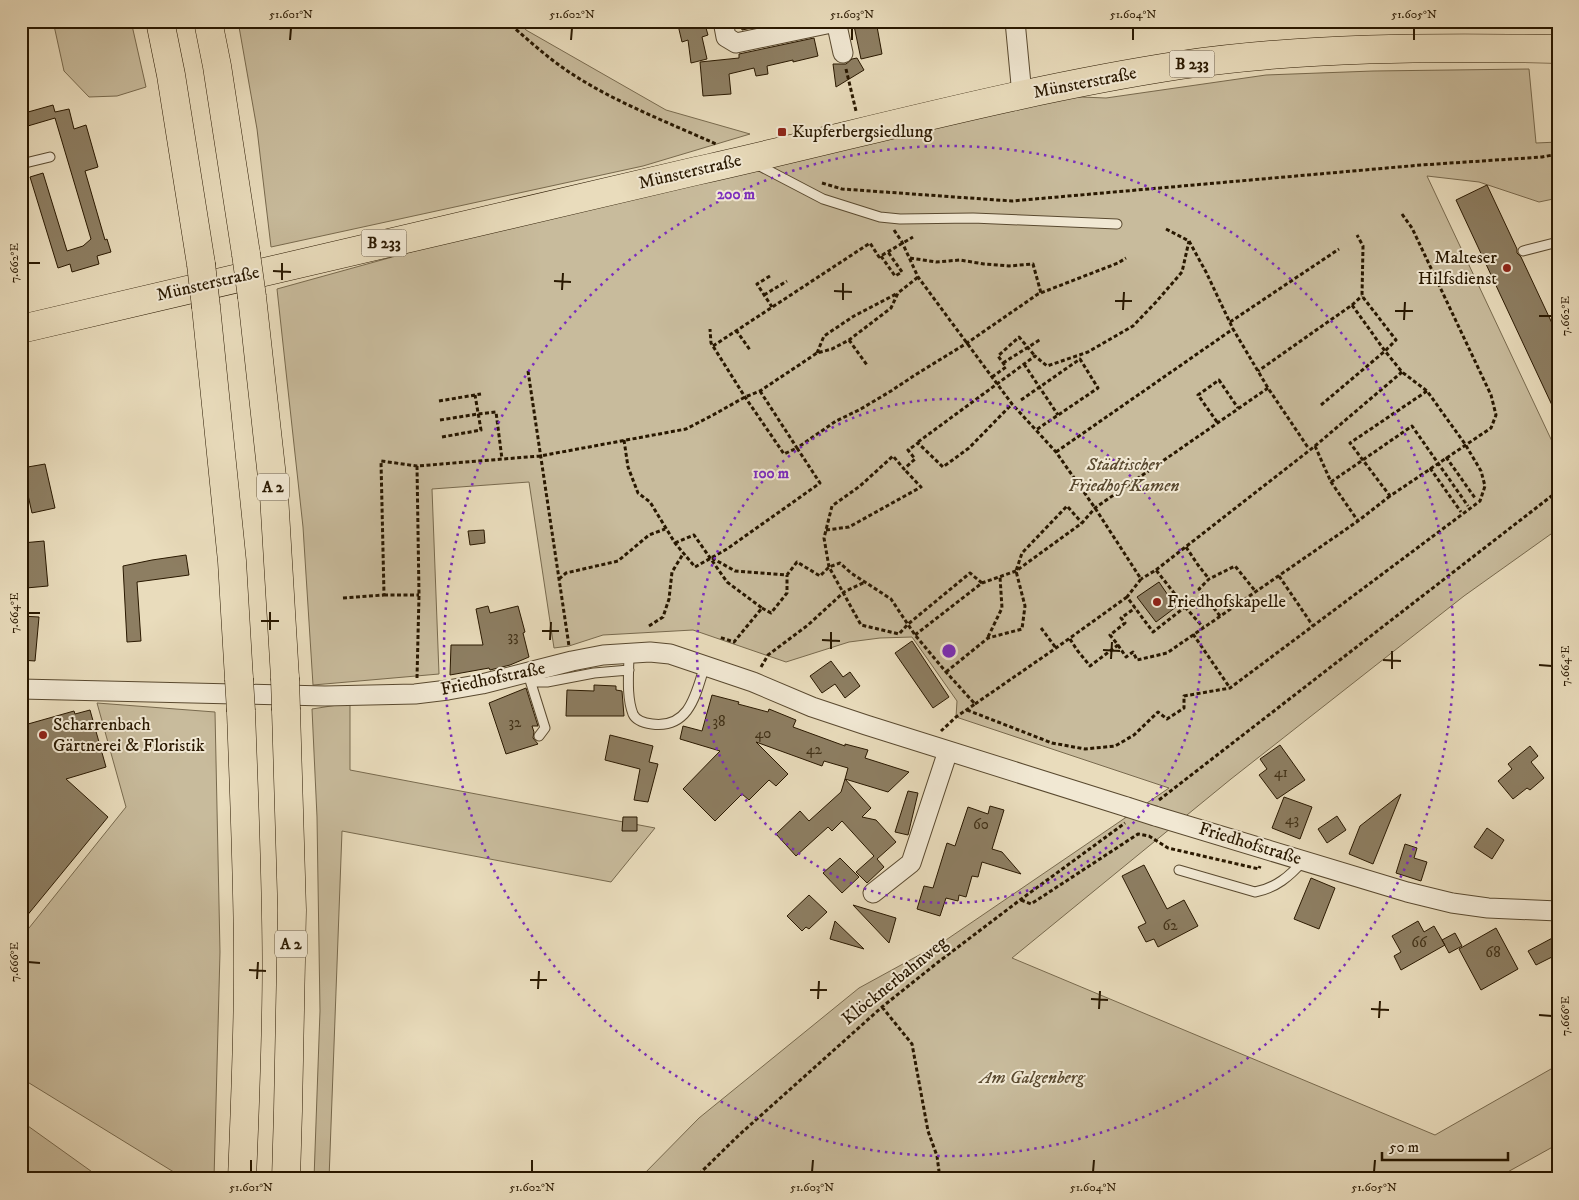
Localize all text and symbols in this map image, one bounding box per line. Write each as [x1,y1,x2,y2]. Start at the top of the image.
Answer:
text: 51.601°N [269,7,313,22]
text: 51.602°N [549,7,595,22]
text: 51.603°N [830,7,874,22]
text: 51.604°N [1110,7,1156,22]
text: 51.605°N [1391,7,1437,22]
road number: B 233 [1170,51,1214,78]
street label: Münsterstraße [1031,62,1139,104]
place label: Kupferbergsiedlung [792,121,933,143]
marker: Kupferbergsiedlung [776,126,788,138]
street label: Münsterstraße [636,150,744,194]
text: 200 m [717,185,756,204]
road number: B 233 [362,230,406,256]
text: 7.662°E [7,243,22,283]
place label: Malteser Hilfsdienst [1418,247,1497,290]
street label: Münsterstraße [154,262,262,306]
marker: Malteser Hilfsdienst [1501,262,1513,274]
text: 7.662°E [1558,296,1573,336]
park label: Städtischer Friedhof Kamen [1069,454,1179,497]
text: 100 m [753,464,790,483]
road number: A 2 [257,474,289,501]
place label: Friedhofskapelle [1167,591,1286,613]
text: 7.664°E [7,592,22,633]
marker: Friedhofskapelle [1151,596,1163,608]
house number: 33 [507,627,519,646]
centre of rings [940,642,958,660]
text: 7.664°E [1558,645,1573,686]
street label: Friedhofstraße [439,657,547,701]
house number: 38 [712,712,726,731]
house number: 32 [509,713,522,732]
place label: Scharrenbach Gärtnerei & Floristik [53,714,205,757]
house number: 40 [755,724,771,743]
marker: Scharrenbach Gärtnerei & Floristik [37,729,49,741]
house number: 42 [806,740,823,759]
house number: 41 [1274,763,1288,782]
house number: 43 [1285,810,1299,829]
house number: 60 [973,815,989,834]
street label: Friedhofstraße [1196,818,1304,870]
house number: 62 [1162,916,1178,935]
road number: A 2 [275,931,307,958]
street label: Klöcknerbahnweg [838,932,952,1030]
house number: 66 [1411,933,1428,952]
text: 7.666°E [7,941,22,982]
house number: 68 [1485,943,1501,962]
text: 7.666°E [1558,995,1573,1036]
park label: Am Galgenberg [978,1067,1086,1089]
scale bar [1382,1130,1508,1162]
text: 50 m [1389,1138,1419,1157]
text: 51.601°N [229,1180,273,1195]
text: 51.602°N [509,1180,555,1195]
text: 51.603°N [790,1180,834,1195]
text: 51.604°N [1070,1180,1116,1195]
text: 51.605°N [1351,1180,1397,1195]

